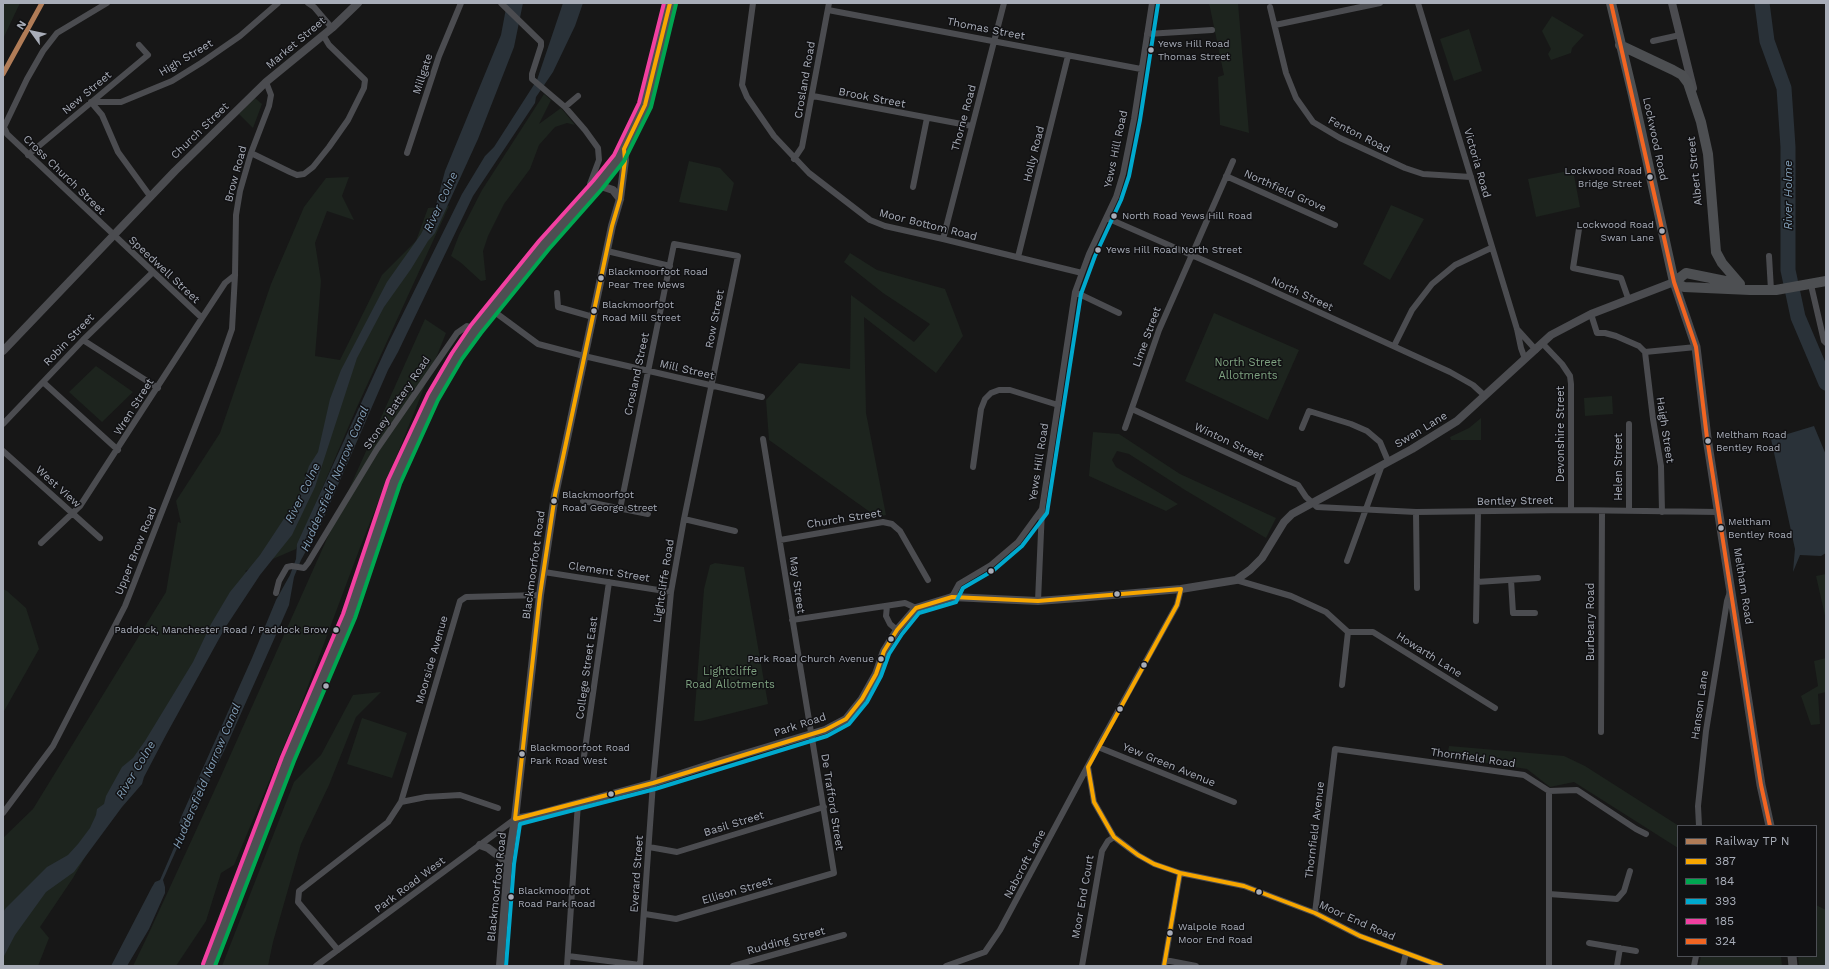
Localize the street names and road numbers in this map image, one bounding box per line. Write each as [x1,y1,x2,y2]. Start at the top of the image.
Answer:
street label: Market Street [264,14,328,72]
street label: Thomas Street [946,15,1026,43]
street label: High Street [157,37,215,79]
street label: Crosland Road [792,40,818,120]
street label: Millgate [410,52,436,96]
street label: New Street [60,69,114,117]
street label: Thorne Road [949,83,979,153]
street label: Brook Street [837,85,907,111]
street label: Lockwood Road [1640,96,1670,182]
street label: Church Street [168,100,232,162]
street label: Yews Hill Road [1101,109,1131,189]
street label: Fenton Road [1326,114,1392,156]
street label: Holly Road [1021,125,1047,183]
street label: Victoria Road [1461,127,1493,199]
street label: Cross Church Street [20,132,108,218]
street label: Albert Street [1685,136,1705,206]
street label: Brow Road [222,144,250,204]
street label: Northfield Grove [1242,167,1328,215]
street label: Moor Bottom Road [878,206,978,244]
street label: Speedwell Street [126,234,202,306]
street label: North Street [1269,274,1335,314]
street label: Row Street [703,288,727,350]
street label: Lime Street [1130,305,1164,369]
street label: Robin Street [41,311,97,369]
street label: Crosland Street [622,331,652,417]
street label: Stoney Battery Road [361,354,433,452]
street label: Mill Street [658,357,716,383]
street label: Wren Street [111,376,157,438]
street label: Devonshire Street [1554,386,1568,482]
street label: Haigh Street [1653,396,1677,464]
street label: Swan Lane [1392,409,1450,451]
street label: Winton Street [1192,420,1266,464]
street label: Yews Hill Road [1026,422,1052,502]
street label: Helen Street [1612,433,1626,501]
street label: West View [33,463,83,511]
street label: Bentley Street [1476,494,1554,508]
street label: Upper Brow Road [112,505,160,597]
street label: Church Street [806,507,882,531]
street label: Blackmoorfoot Road [520,510,548,620]
street label: Lightcliffe Road [651,538,677,624]
street label: Meltham Road [1730,547,1756,625]
street label: May Street [786,555,808,615]
street label: Clement Street [567,559,651,585]
street label: Burbeary Road [1584,583,1598,661]
street label: Moorside Avenue [413,614,451,706]
street label: College Street East [573,616,601,720]
street label: Howarth Lane [1394,630,1464,680]
street label: Hanson Lane [1689,669,1711,741]
street label: Park Road [772,710,828,740]
street label: Yew Green Avenue [1121,740,1217,790]
street label: Thornfield Road [1430,746,1516,770]
street label: De Trafford Street [818,753,846,851]
street label: Thornfield Avenue [1303,781,1327,879]
street label: Basil Street [702,809,766,839]
street label: Nabcroft Lane [1001,827,1049,901]
street label: Blackmoorfoot Road [485,832,509,942]
street label: Everard Street [628,835,646,913]
street label: Park Road West [372,854,448,916]
street label: Moor End Court [1069,854,1097,940]
street label: Ellison Street [700,875,774,907]
street label: Moor End Road [1317,898,1397,944]
street label: Rudding Street [746,924,826,958]

